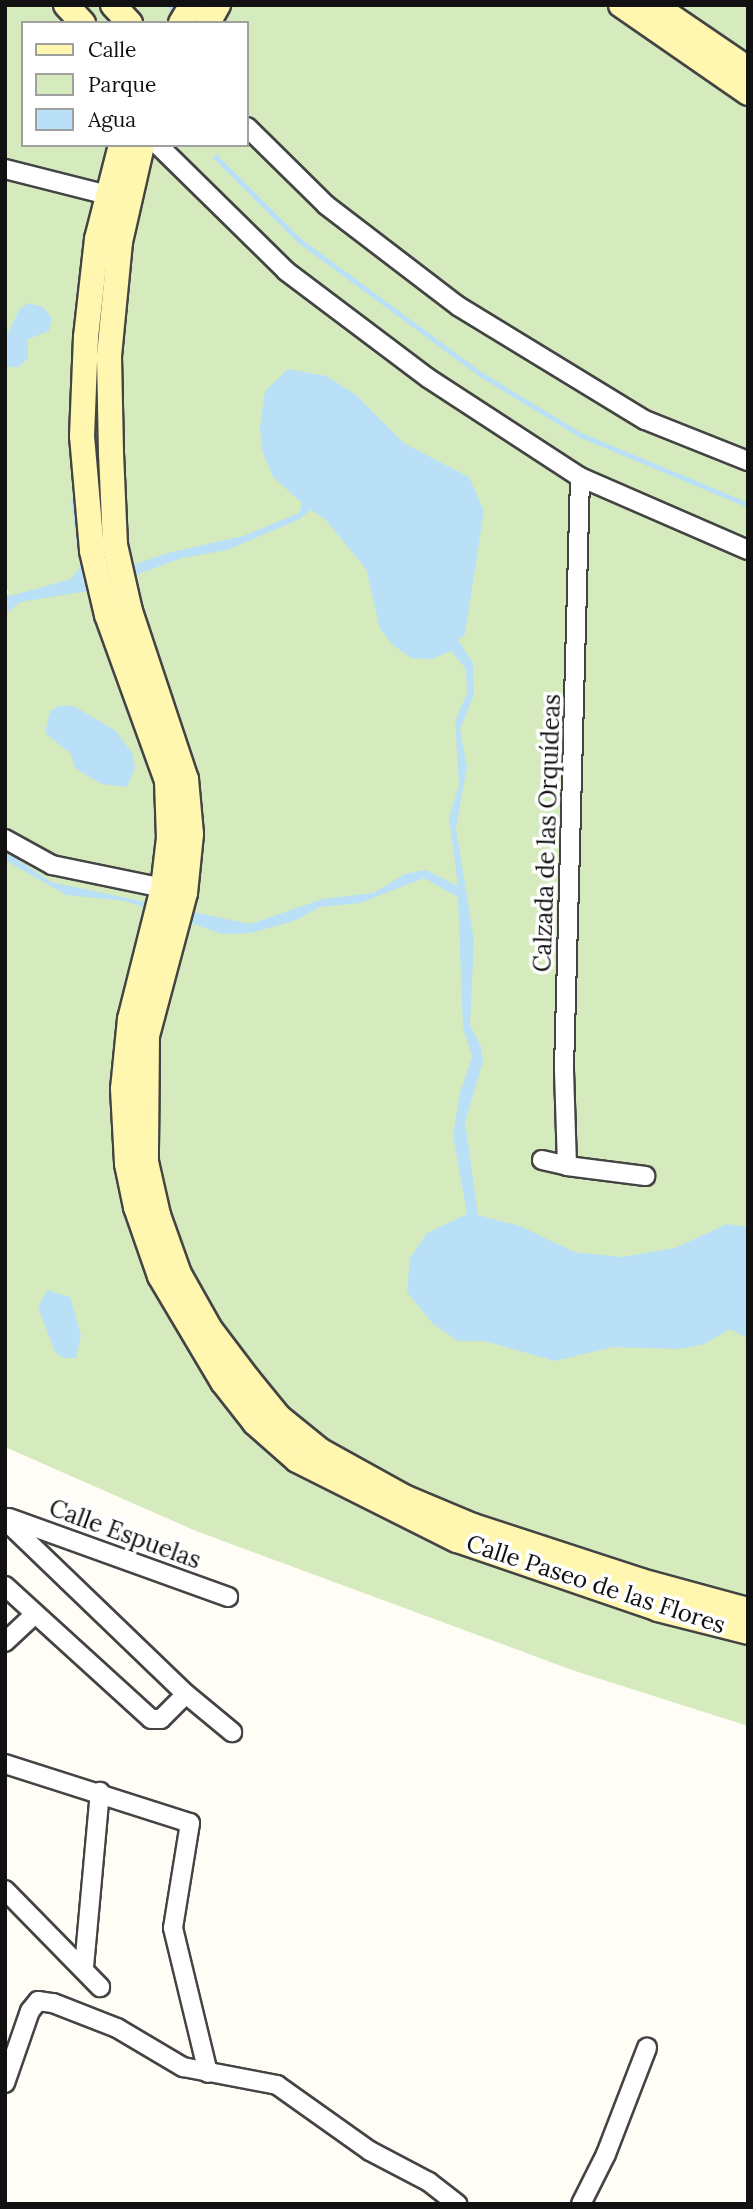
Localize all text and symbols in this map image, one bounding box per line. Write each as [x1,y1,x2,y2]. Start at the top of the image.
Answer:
legend [21,21,248,147]
text: Calle [88,36,136,63]
text: Parque [88,71,156,98]
text: Agua [88,106,136,133]
street label: Calzada de las Orquídeas [528,693,566,973]
street label: Calle Espuelas [45,1493,205,1575]
street label: Calle Paseo de las Flores [463,1528,729,1640]

